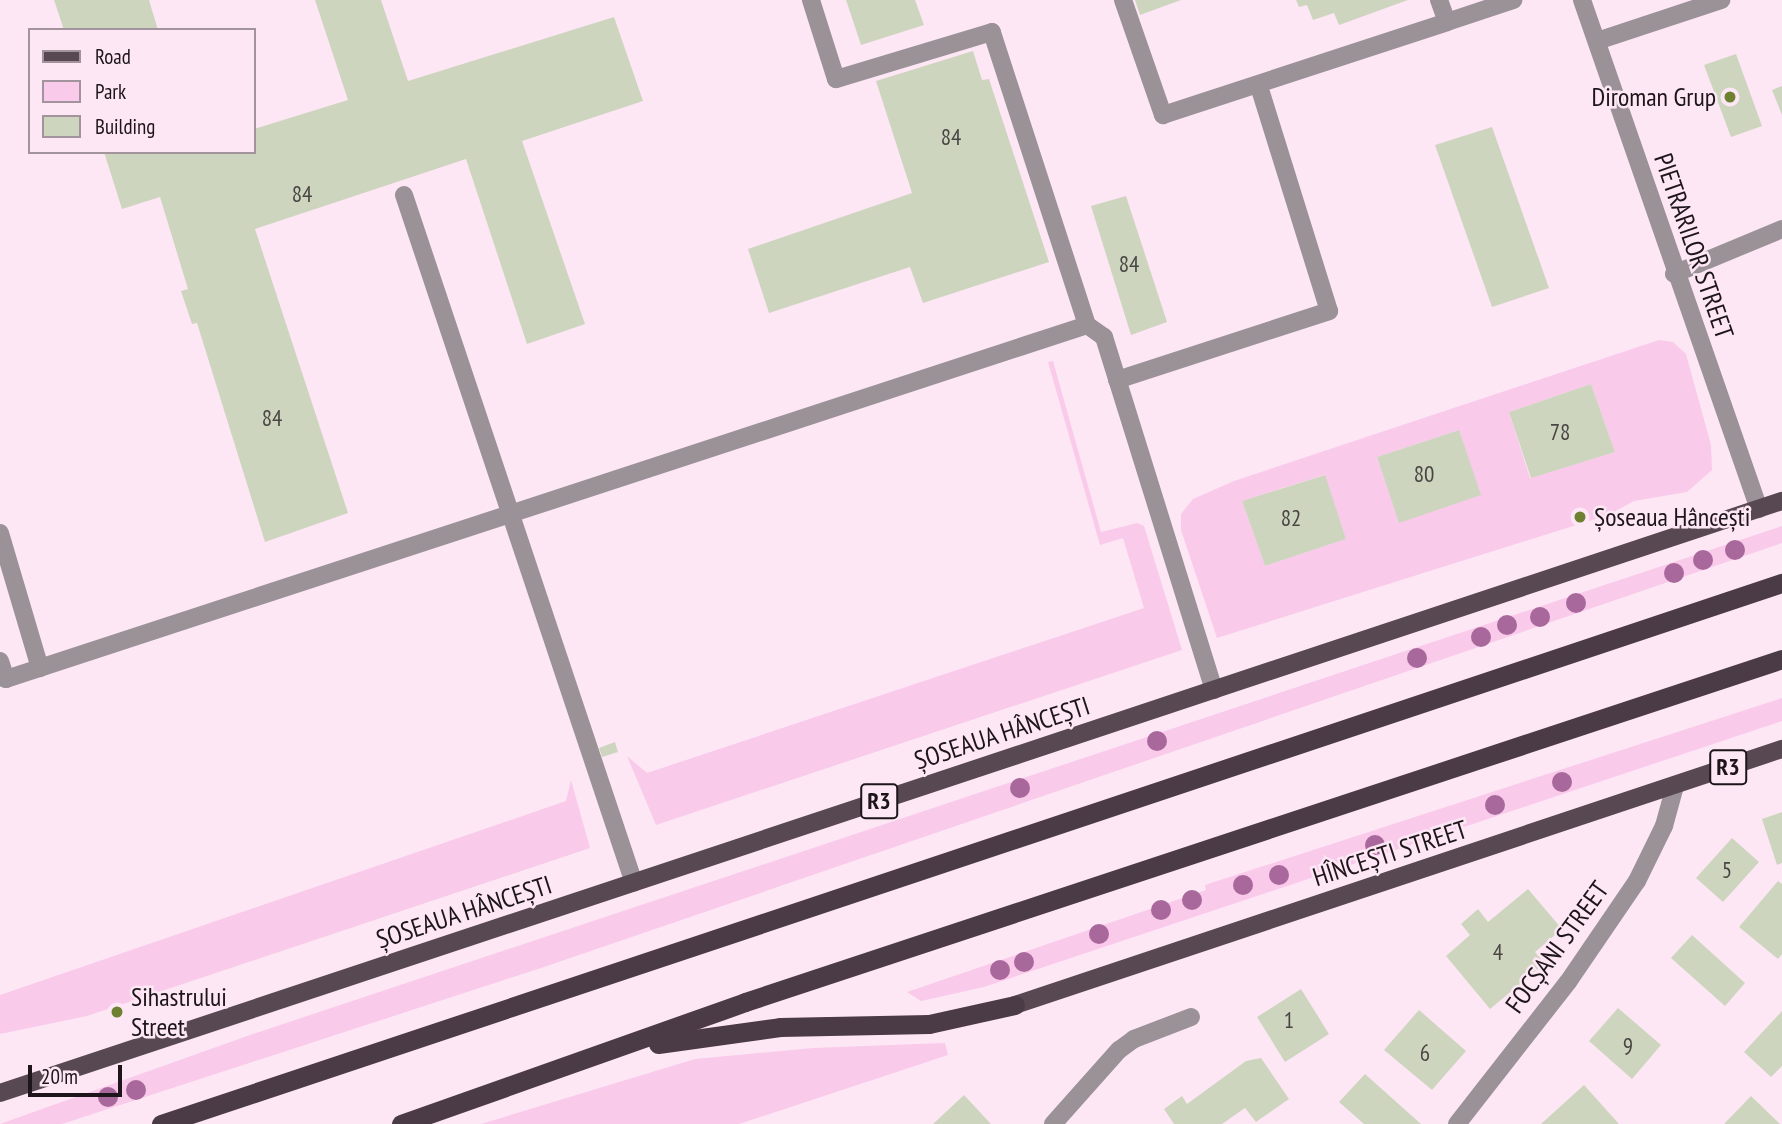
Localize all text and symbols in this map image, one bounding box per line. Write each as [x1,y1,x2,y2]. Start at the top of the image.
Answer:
legend [28,28,256,154]
text: Road [95,43,131,70]
text: Park [95,78,126,105]
place label: Diroman Grup [1592,81,1716,113]
marker: Diroman Grup [1722,89,1738,105]
text: Building [95,113,155,140]
house number: 84 [941,123,961,151]
street label: PIETRARILOR STREET [1648,149,1740,343]
house number: 84 [292,180,312,208]
house number: 84 [1119,250,1139,278]
house number: 84 [262,404,282,432]
house number: 78 [1550,418,1570,446]
house number: 80 [1414,460,1434,488]
place label: Șoseaua Hâncești [1594,501,1750,533]
house number: 82 [1281,504,1301,532]
marker: Șoseaua Hâncești [1572,509,1588,525]
street label: ȘOSEAUA HÂNCEȘTI [910,690,1094,776]
road number: R3 [1709,746,1747,788]
road number: R3 [860,780,898,822]
street label: HÎNCEȘTI STREET [1309,813,1471,893]
house number: 5 [1722,856,1732,884]
street label: ȘOSEAUA HÂNCEȘTI [372,869,556,955]
street label: FOCȘANI STREET [1499,875,1615,1019]
house number: 4 [1493,938,1503,966]
place label: Sihastrului Street [131,981,227,1042]
marker: Sihastrului Street [109,1004,125,1020]
house number: 1 [1284,1006,1294,1034]
house number: 9 [1623,1032,1633,1060]
house number: 6 [1420,1039,1430,1067]
scale bar [32,1050,126,1094]
text: 20 m [41,1063,78,1090]

